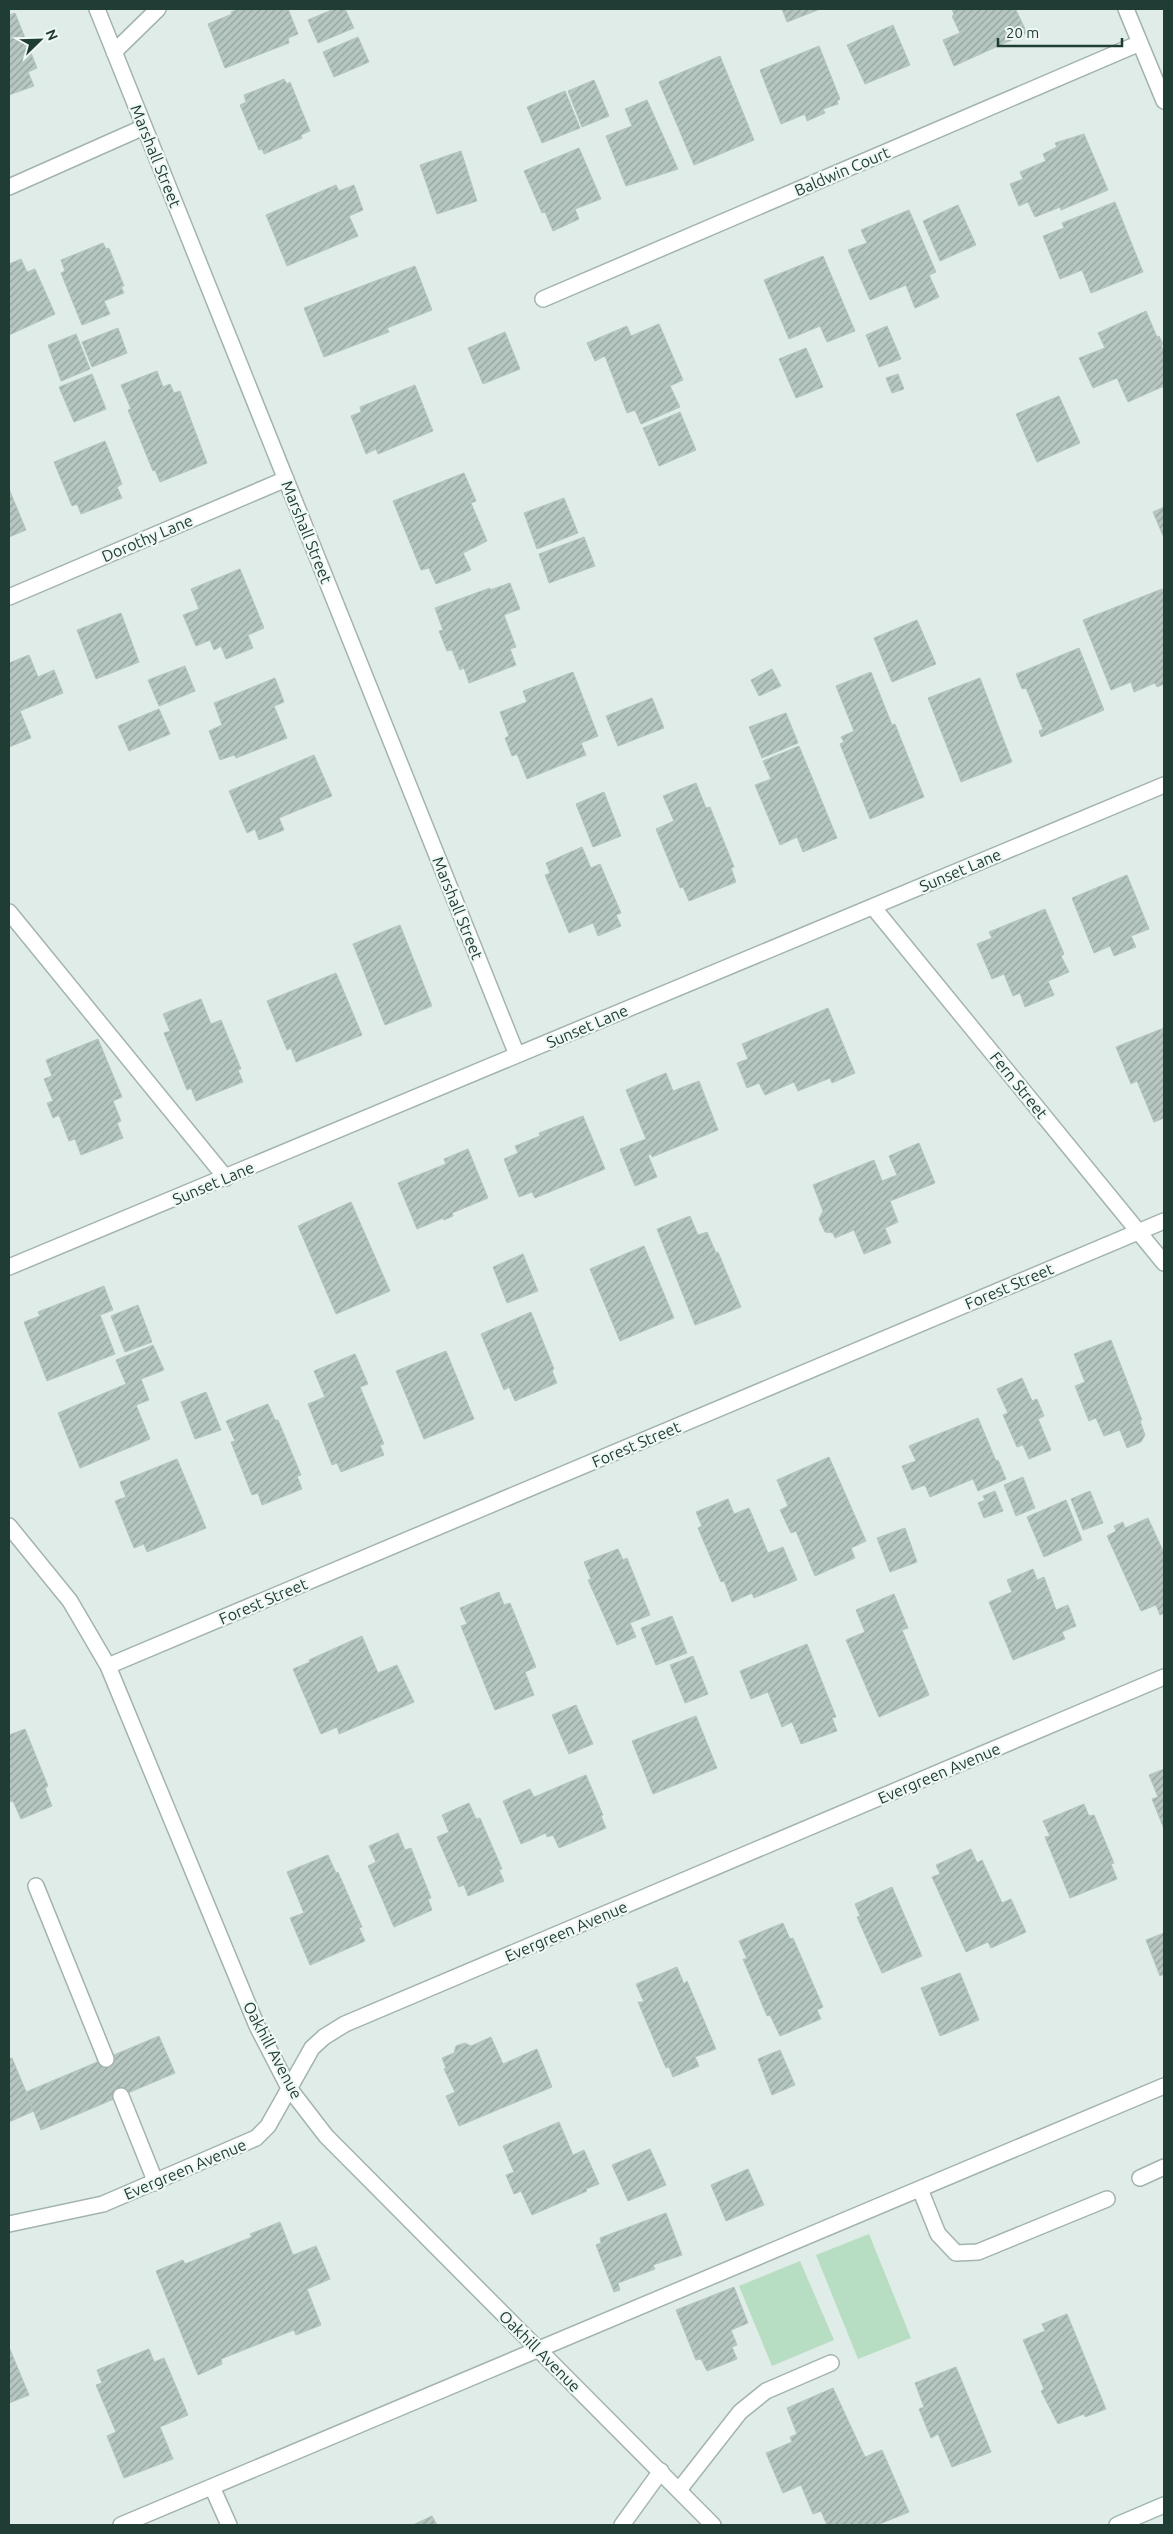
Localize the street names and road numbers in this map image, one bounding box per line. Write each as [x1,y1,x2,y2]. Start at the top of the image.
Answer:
street label: Marshall Street [127,102,185,211]
street label: Baldwin Court [792,143,893,199]
street label: Marshall Street [278,478,336,587]
street label: Dorothy Lane [99,511,195,565]
street label: Sunset Lane [917,845,1003,895]
street label: Marshall Street [429,854,487,963]
street label: Sunset Lane [544,1001,630,1051]
street label: Fern Street [987,1048,1052,1123]
street label: Sunset Lane [170,1158,256,1208]
street label: Forest Street [962,1259,1057,1313]
street label: Forest Street [589,1417,684,1471]
street label: Forest Street [216,1574,311,1628]
street label: Evergreen Avenue [875,1739,1003,1807]
street label: Evergreen Avenue [502,1897,630,1965]
street label: Oakhill Avenue [240,1998,306,2102]
street label: Evergreen Avenue [121,2135,249,2203]
street label: Oakhill Avenue [496,2307,584,2395]

